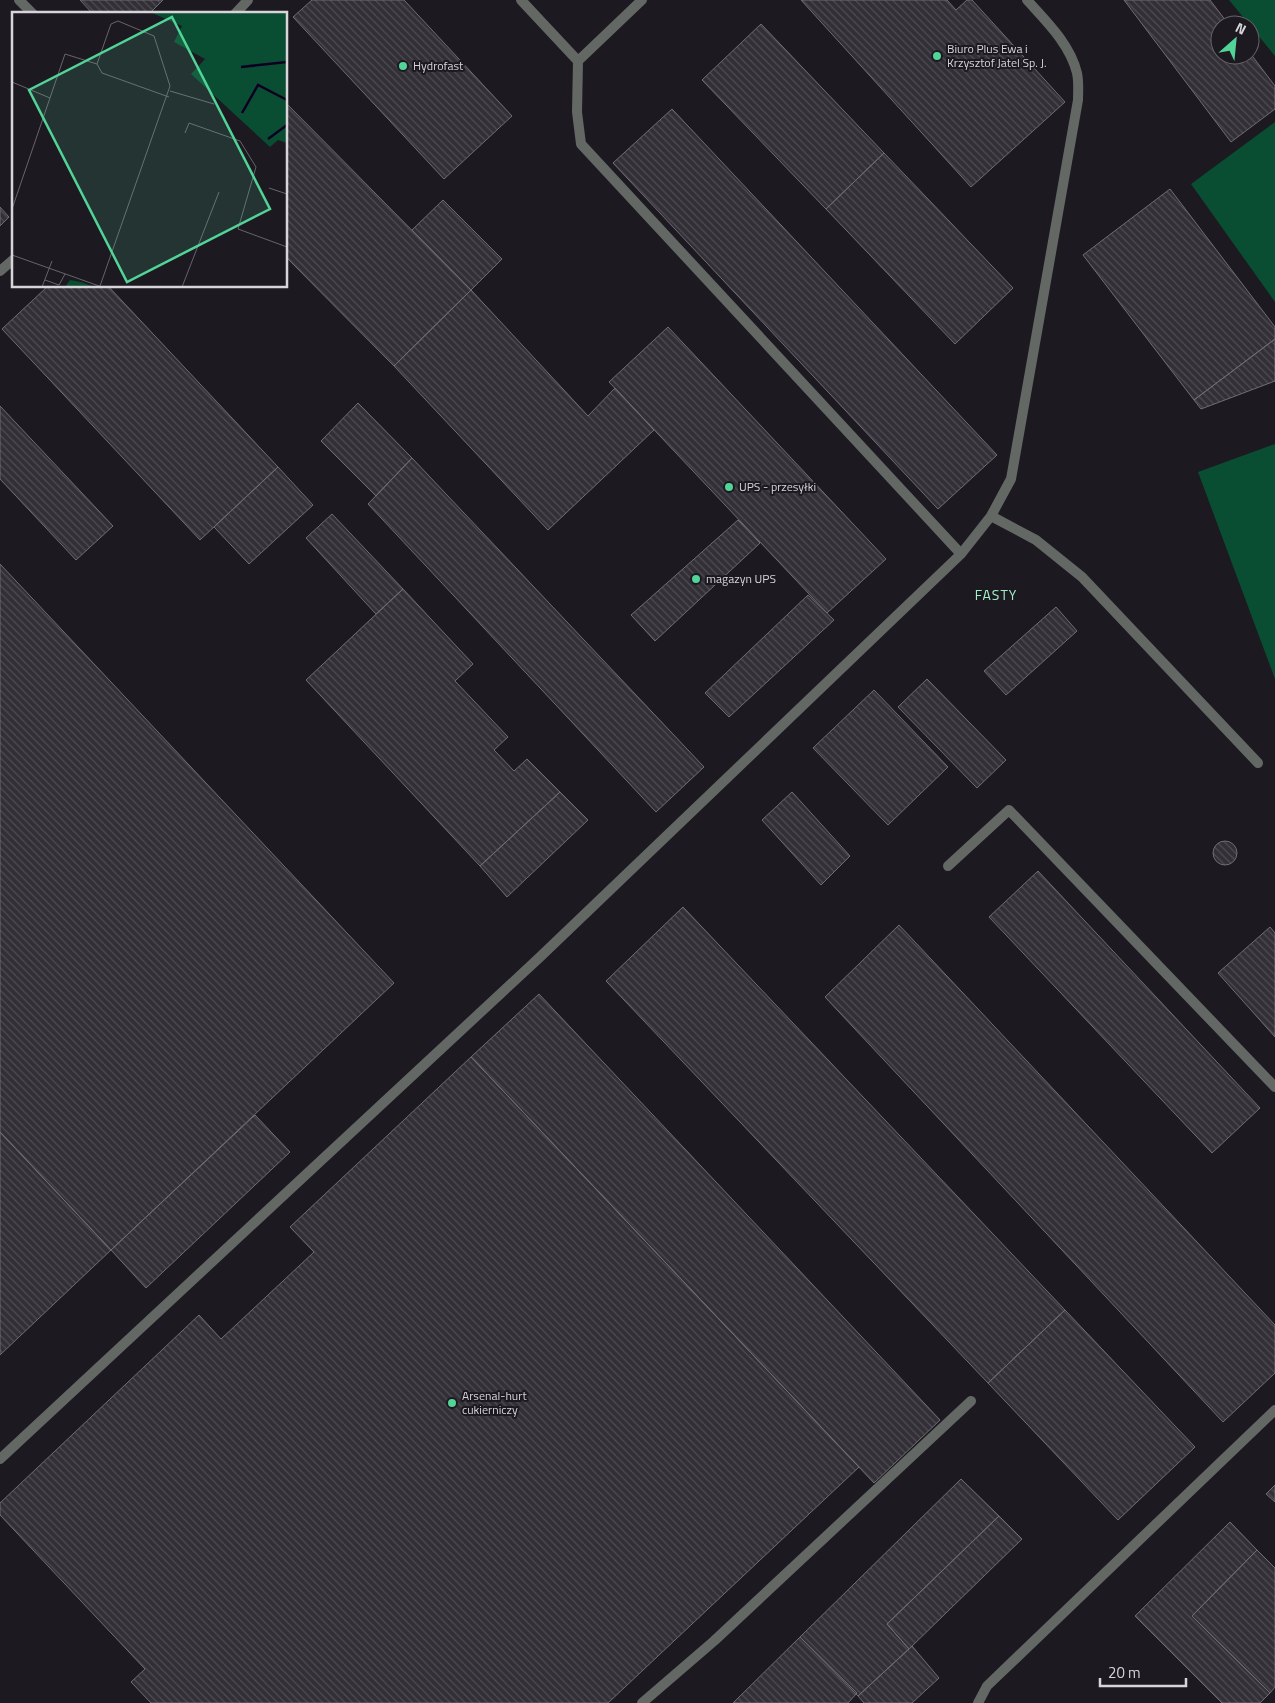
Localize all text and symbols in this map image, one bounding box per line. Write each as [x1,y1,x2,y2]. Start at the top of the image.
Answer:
inset map [12,12,288,288]
north arrow [1210,15,1260,65]
text: N [1232,16,1250,40]
place label: Biuro Plus Ewa i Krzysztof Jatel Sp. J. [947,39,1047,72]
marker: Biuro Plus Ewa i Krzysztof Jatel Sp. J. [931,50,943,62]
place label: Hydrofast [413,56,464,75]
marker: Hydrofast [397,60,409,72]
place label: UPS - przesyłki [739,477,816,496]
marker: UPS - przesyłki [723,481,735,493]
place label: magazyn UPS [706,569,776,588]
marker: magazyn UPS [690,573,702,585]
district label: FASTY [975,584,1017,605]
place label: Arsenal-hurt cukierniczy [462,1386,527,1419]
marker: Arsenal-hurt cukierniczy [446,1397,458,1409]
scale bar [1100,1656,1186,1688]
text: 20 m [1108,1661,1141,1684]

